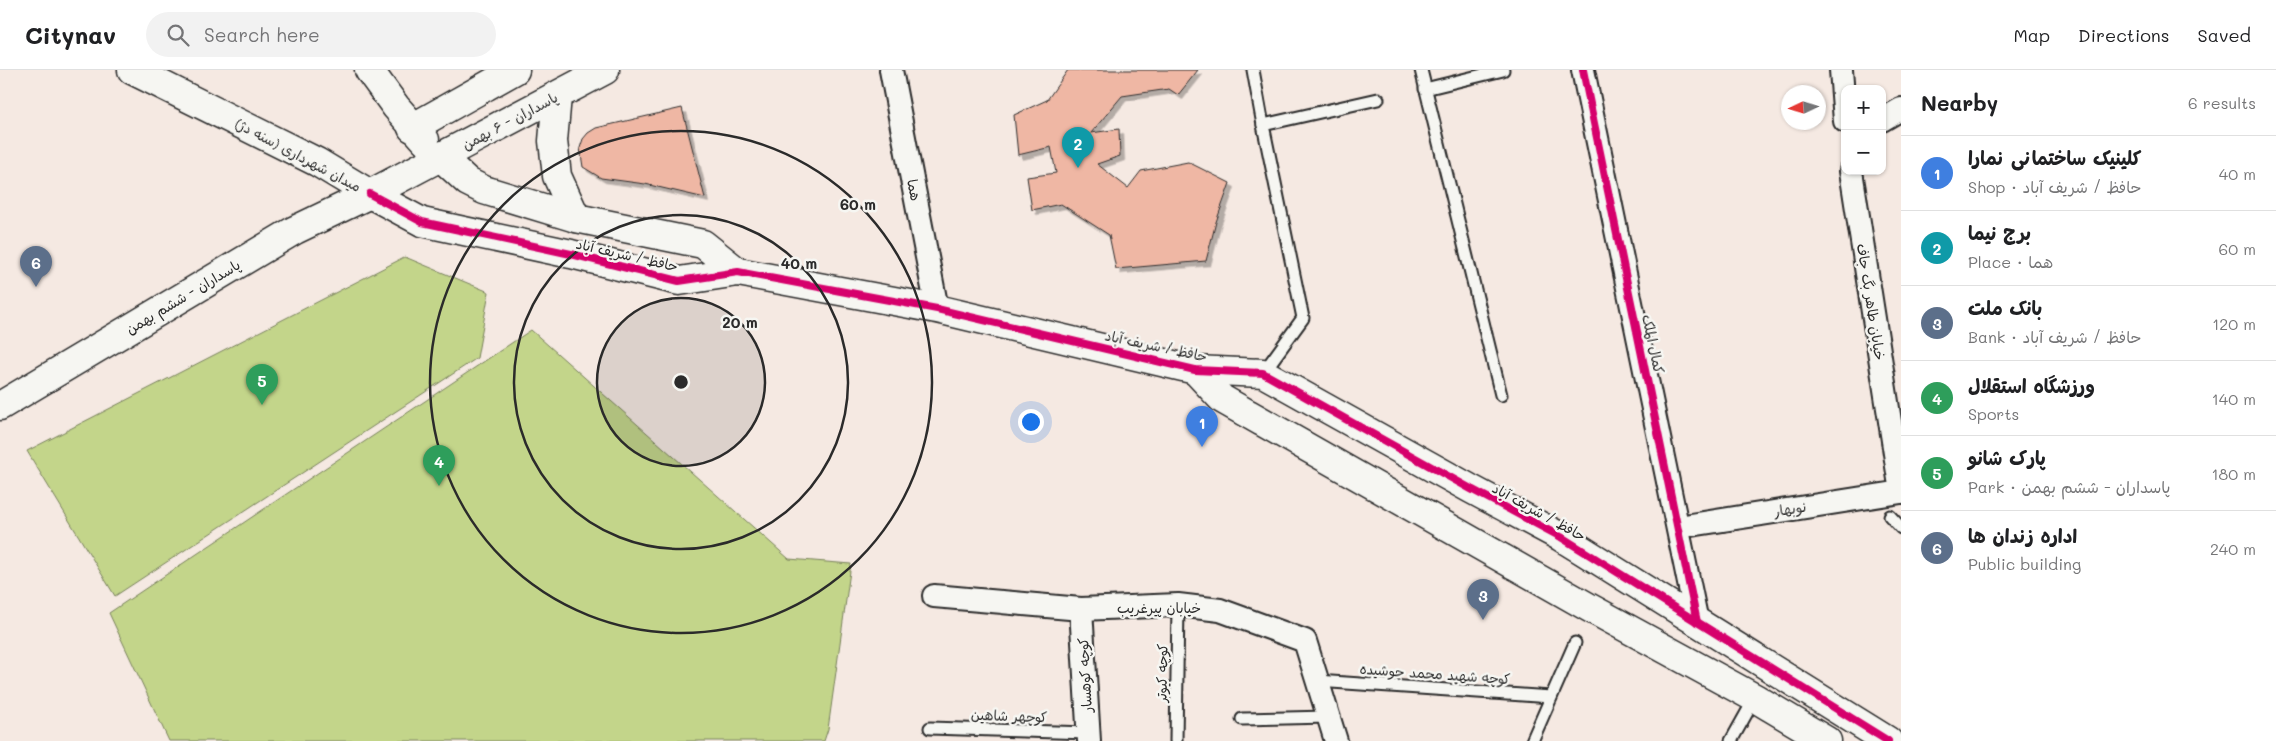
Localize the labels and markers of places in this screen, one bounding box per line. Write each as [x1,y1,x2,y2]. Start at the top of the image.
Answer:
pin: 2 [1062,127,1094,168]
pin: 6 [20,246,52,287]
pin: 5 [246,364,278,405]
centre of rings [672,373,690,391]
pin: 1 [1186,406,1218,447]
pin: 4 [423,445,455,486]
pin: 3 [1467,579,1499,620]

